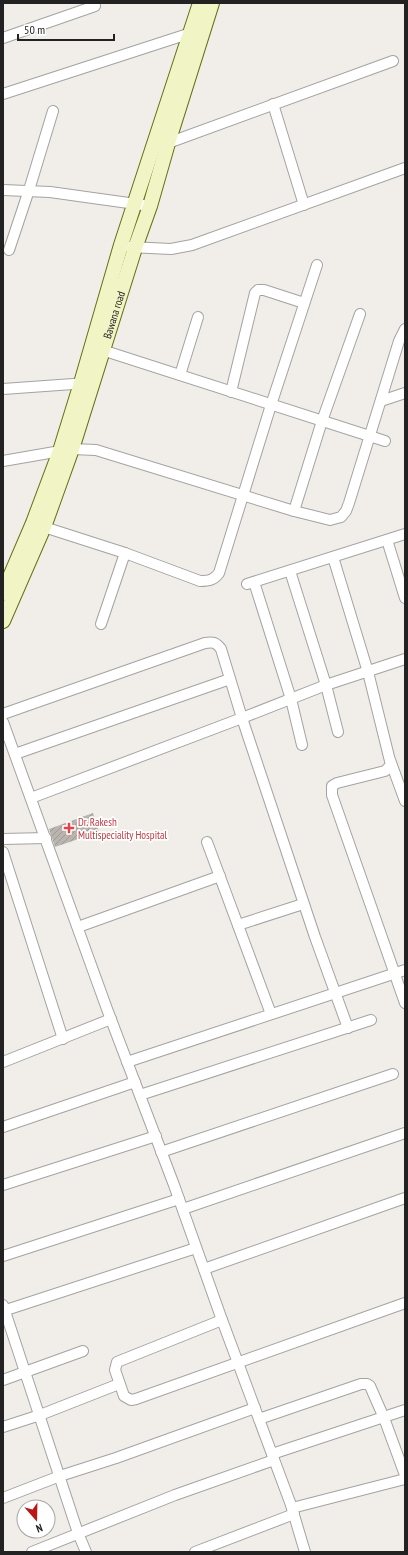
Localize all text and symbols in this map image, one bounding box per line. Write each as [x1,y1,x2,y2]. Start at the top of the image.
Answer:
scale bar [18,16,114,42]
text: 50 m [24,22,45,37]
street label: Bawana road [100,289,128,340]
place label: Dr. Rakesh Multispeciality Hospital [78,815,167,842]
marker: Dr. Rakesh Multispeciality Hospital [63,822,75,834]
north arrow [16,1499,56,1539]
text: N [34,1521,45,1536]

